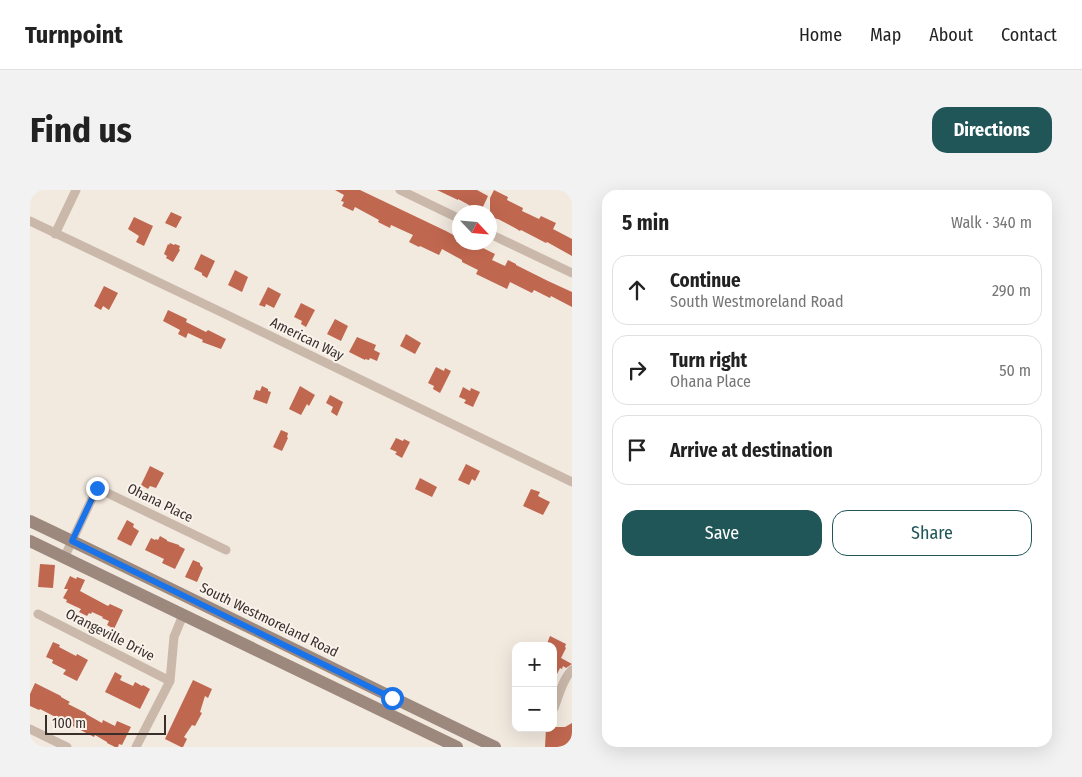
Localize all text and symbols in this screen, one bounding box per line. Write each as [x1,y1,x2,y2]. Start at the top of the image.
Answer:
text: Turnpoint [25,21,123,49]
text: Home [799,24,842,46]
text: Map [870,24,901,46]
text: About [929,24,973,46]
text: Contact [1001,24,1057,46]
button: Directions [932,107,1052,153]
text: Find us [30,109,132,151]
north arrow [452,205,497,250]
text: 5 min [622,210,669,236]
text: Walk · 340 m [951,213,1032,232]
text: Continue [670,269,741,292]
icon: ahead [623,276,651,304]
text: 290 m [992,281,1031,300]
text: South Westmoreland Road [670,292,844,311]
street label: American Way [267,314,347,364]
text: Turn right [670,349,747,372]
icon: right [623,356,651,384]
text: 50 m [999,361,1031,380]
text: Ohana Place [670,372,751,391]
icon: arrive [623,436,651,464]
text: Arrive at destination [670,439,833,462]
route end [86,477,109,500]
street label: Ohana Place [124,480,196,526]
button: Save [622,510,822,556]
button: Share [832,510,1032,556]
street label: South Westmoreland Road [197,579,341,661]
street label: Orangeville Drive [63,605,157,665]
map controls [512,642,557,732]
button: + [512,642,557,687]
route start [381,687,404,710]
button: − [512,687,557,732]
scale bar [45,712,166,735]
text: 100 m [52,715,86,732]

